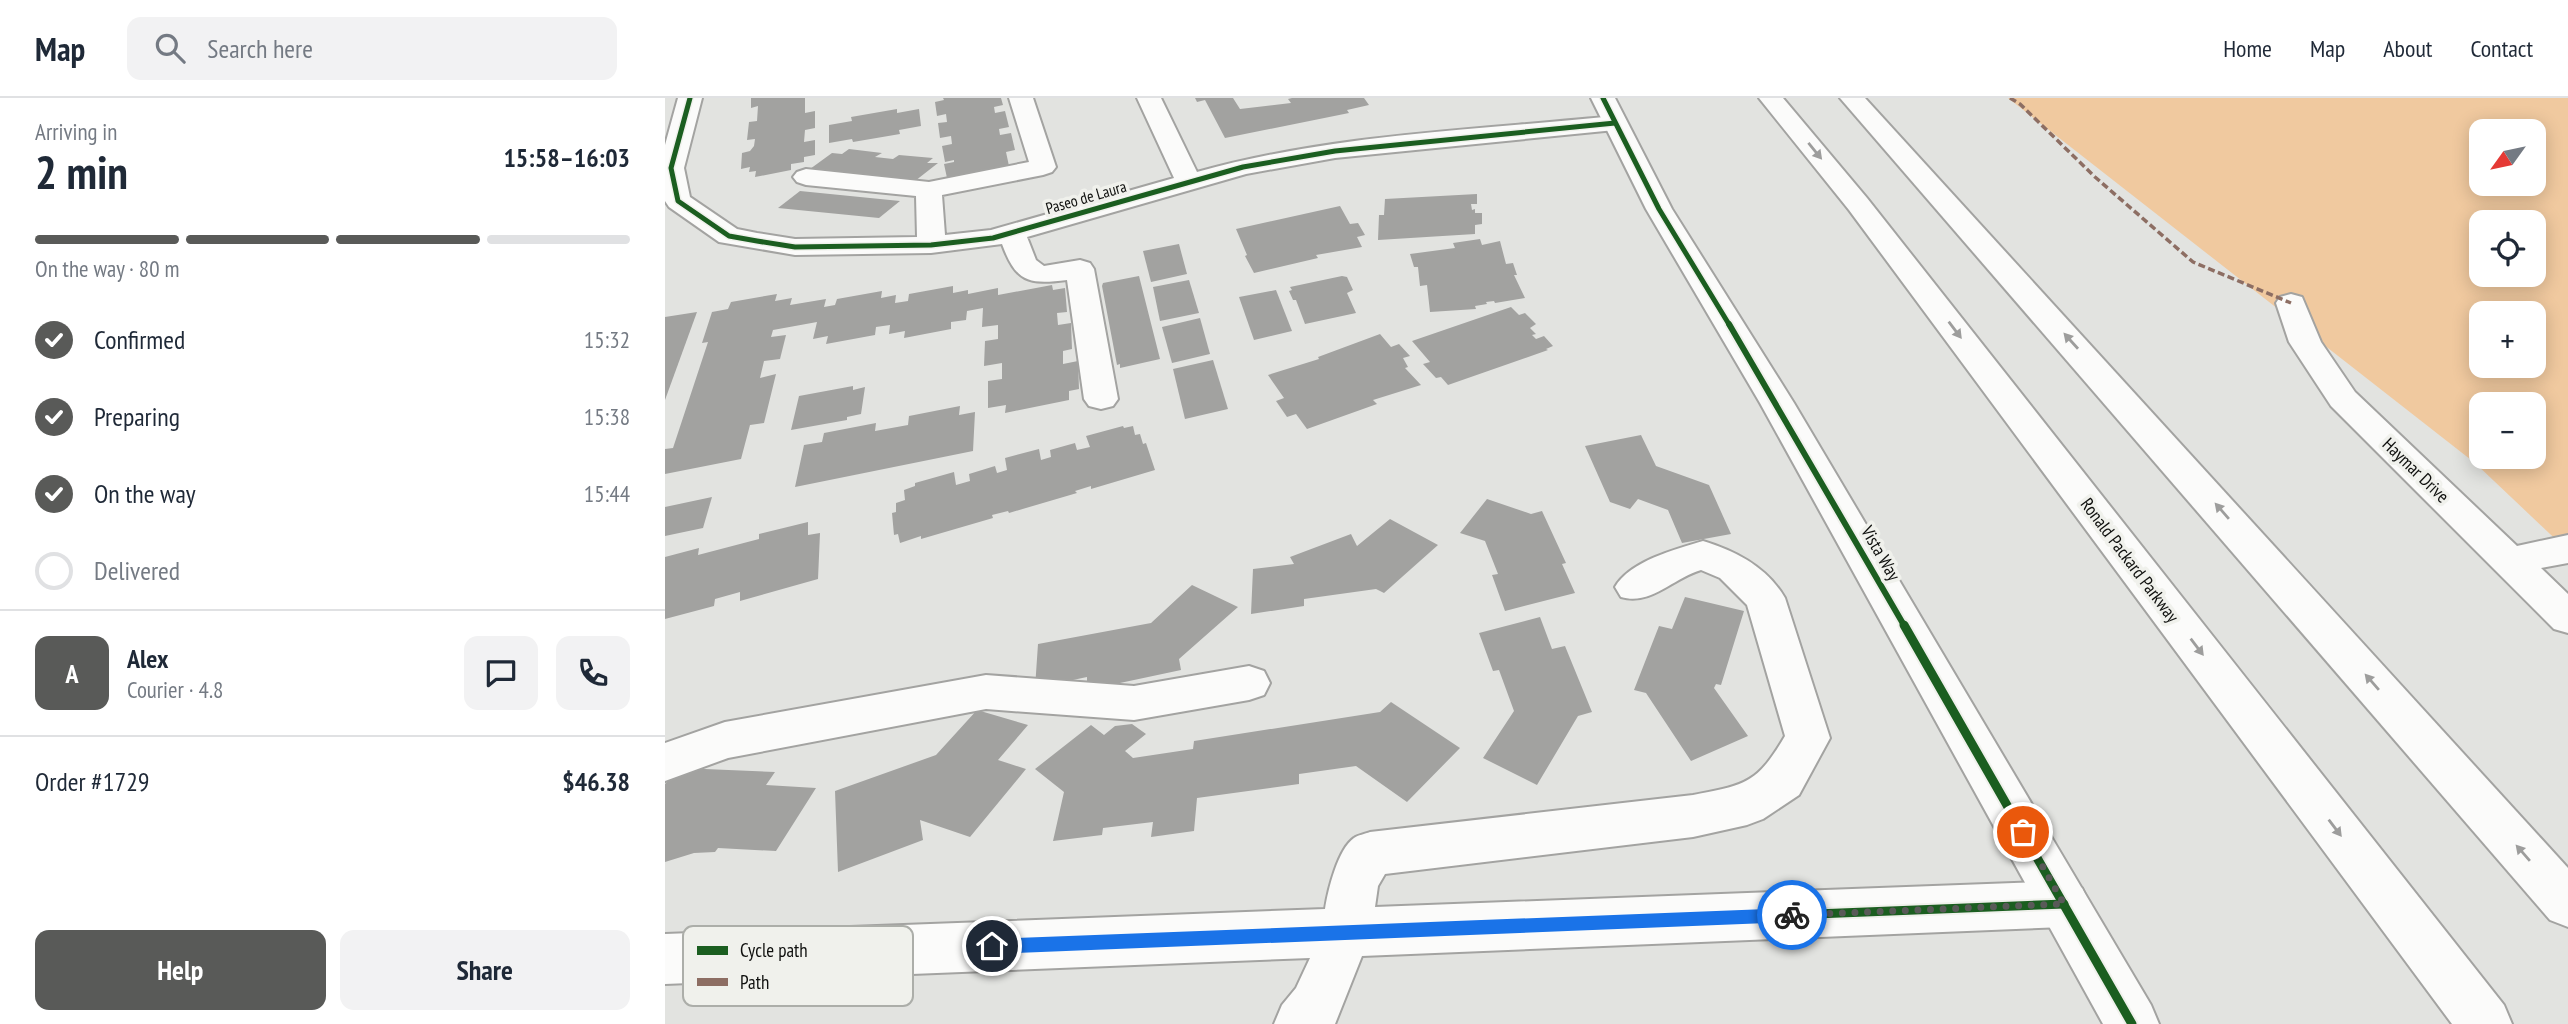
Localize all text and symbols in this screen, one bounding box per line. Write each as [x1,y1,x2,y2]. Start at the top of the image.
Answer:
search box [127,17,617,80]
text: Map [35,27,85,70]
icon: search [151,29,189,67]
text: Search here [207,32,313,65]
text: Home [2223,33,2272,64]
text: Map [2310,33,2345,64]
text: About [2383,33,2432,64]
text: Contact [2470,33,2533,64]
text: Arriving in [35,117,117,146]
north arrow [2469,119,2546,196]
map controls [2469,119,2546,469]
text: 15:58–16:03 [503,141,630,174]
one-way arrow [1807,141,1822,159]
text: 2 min [35,142,128,202]
street label: Paseo de Laura [1043,176,1129,218]
button: locate [2469,210,2546,287]
text: On the way · 80 m [35,254,179,283]
button: + [2469,301,2546,378]
icon: check [35,321,73,359]
one-way arrow [1947,321,1961,339]
text: Confirmed [94,323,185,356]
text: 15:32 [584,325,630,354]
one-way arrow [2063,332,2079,350]
button: − [2469,392,2546,469]
icon: check [35,398,73,436]
text: Preparing [94,400,180,433]
text: 15:38 [584,402,630,431]
street label: Haymar Drive [2378,433,2454,507]
icon: check [35,475,73,513]
text: On the way [94,477,196,510]
text: 15:44 [584,479,630,508]
street label: Ronald Packard Parkway [2076,493,2184,627]
one-way arrow [2215,503,2230,520]
street label: Vista Way [1856,521,1906,585]
text: Delivered [94,554,180,587]
button: chat [464,636,538,710]
button: phone [556,636,630,710]
one-way arrow [2189,638,2203,656]
text: Alex [127,642,168,675]
text: A [65,657,79,690]
one-way arrow [2364,673,2380,691]
text: Courier · 4.8 [127,675,223,704]
text: Order #1729 [35,765,150,798]
text: $46.38 [562,765,630,798]
pin [1993,802,2053,862]
icon: bag [2004,813,2042,851]
one-way arrow [2328,819,2342,837]
one-way arrow [2516,844,2531,861]
courier [1757,880,1827,950]
icon: bike [1773,896,1811,934]
pin [962,916,1022,976]
legend [683,926,913,1006]
icon: home [973,927,1011,965]
button: Help [35,930,326,1010]
button: Share [340,930,630,1010]
text: Cycle path [740,938,808,962]
text: Path [740,970,769,994]

